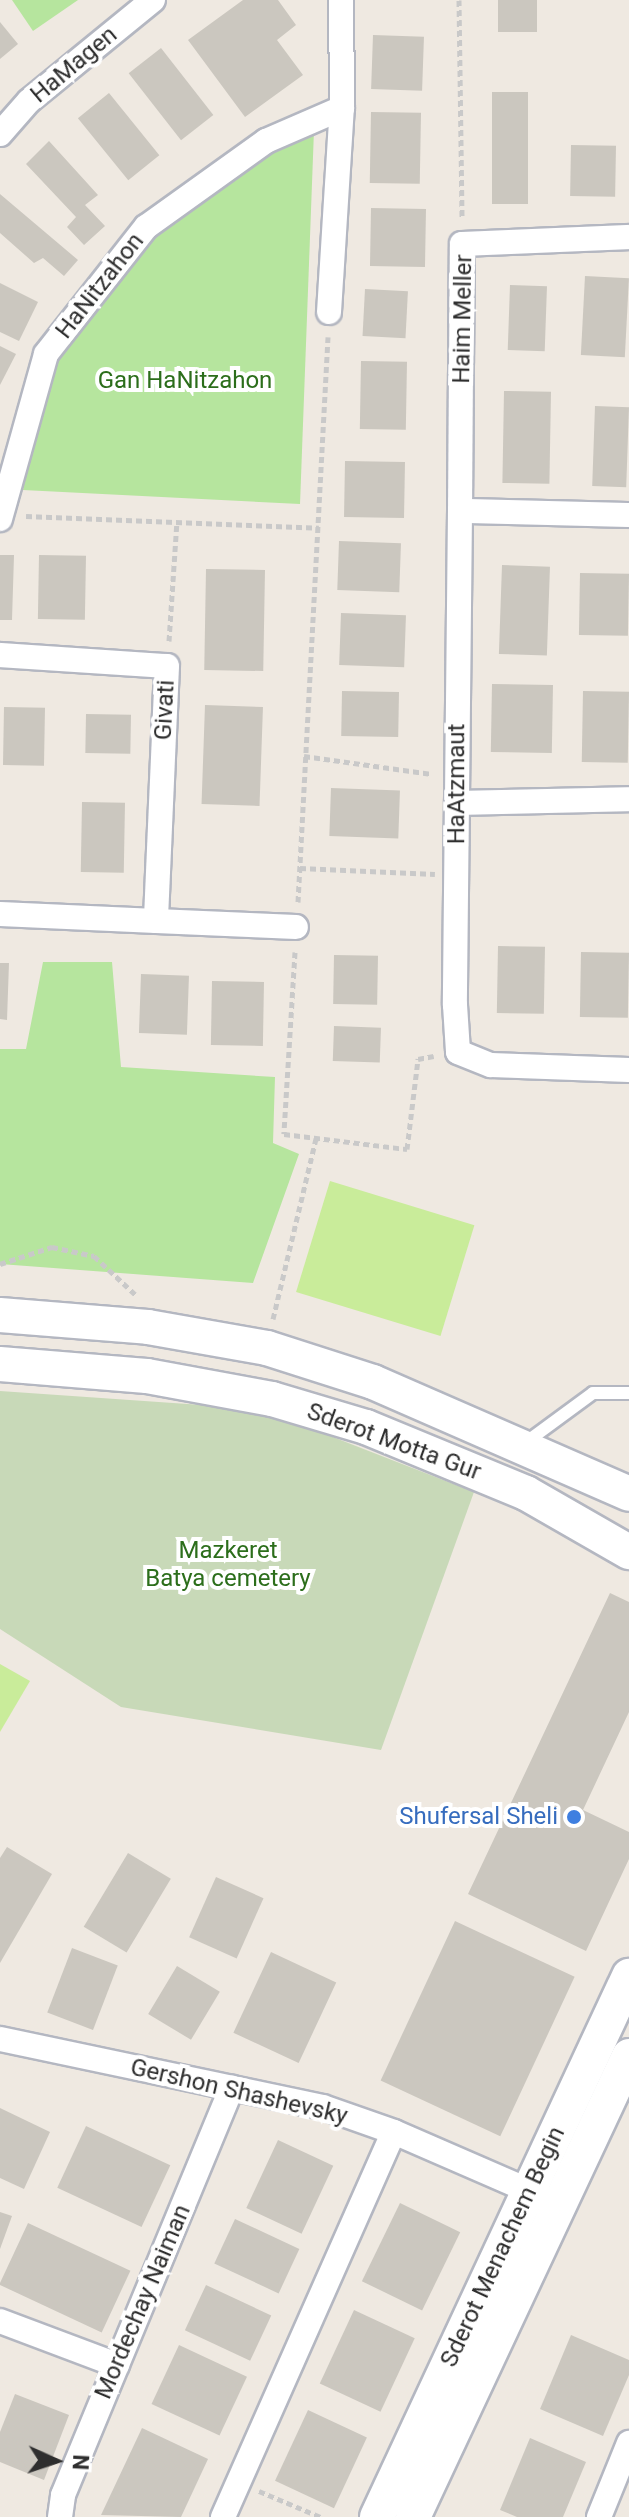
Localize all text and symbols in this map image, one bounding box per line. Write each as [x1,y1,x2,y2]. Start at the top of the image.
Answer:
street label: HaMagen [25,21,123,109]
street label: HaNitzahon [50,227,150,345]
street label: Haim Meller [447,254,479,384]
park label: Gan HaNitzahon [98,367,272,395]
street label: Givati [149,679,181,741]
street label: HaAtzmaut [443,724,471,844]
street label: Sderot Motta Gur [303,1397,485,1487]
park label: Mazkeret Batya cemetery [145,1537,311,1593]
place label: Shufersal Sheli [399,1803,558,1831]
marker: Shufersal Sheli [565,1808,583,1826]
street label: Gershon Shashevsky [128,2053,350,2131]
street label: Sderot Menachem Begin [435,2122,571,2372]
street label: Mordechay Naiman [89,2201,197,2403]
north arrow [16,2421,96,2501]
text: N [68,2454,93,2471]

